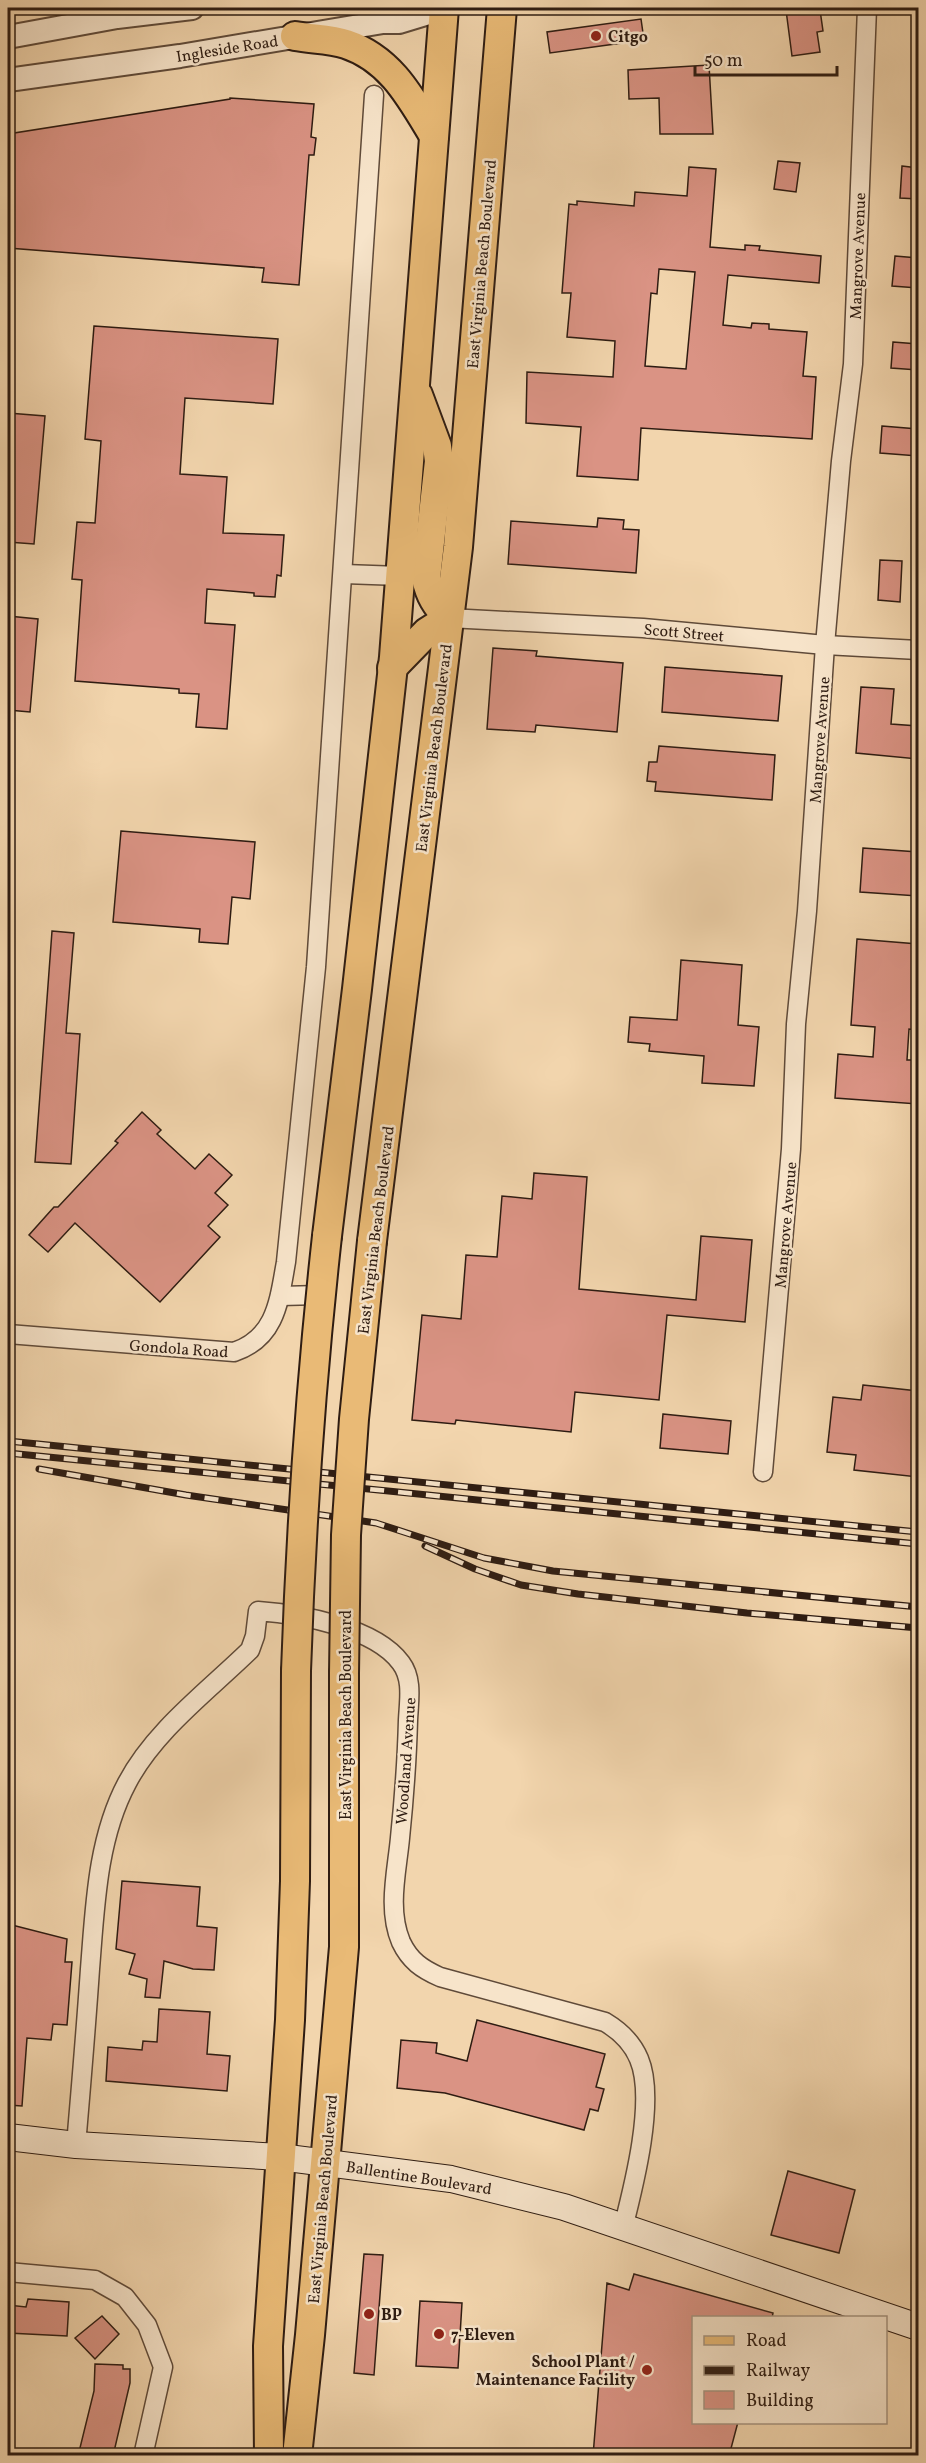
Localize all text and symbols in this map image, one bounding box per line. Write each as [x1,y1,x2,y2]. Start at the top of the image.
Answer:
place label: Citgo [608,27,648,49]
marker: Citgo [589,29,603,43]
street label: Ingleside Road [175,31,280,69]
scale bar [695,39,838,77]
text: 50 m [704,49,743,74]
street label: East Virginia Beach Boulevard [463,159,503,370]
street label: Mangrove Avenue [846,192,872,320]
street label: Scott Street [643,620,725,649]
street label: East Virginia Beach Boulevard [411,643,459,854]
street label: Mangrove Avenue [806,676,836,804]
street label: East Virginia Beach Boulevard [353,1125,401,1336]
street label: Mangrove Avenue [770,1161,803,1289]
street label: Gondola Road [129,1336,229,1364]
street label: East Virginia Beach Boulevard [336,1610,358,1820]
street label: Woodland Avenue [392,1697,422,1826]
street label: East Virginia Beach Boulevard [304,2094,344,2305]
street label: Ballentine Boulevard [344,2157,493,2201]
place label: BP [381,2305,402,2327]
marker: BP [362,2307,376,2321]
legend [692,2316,887,2424]
place label: 7-Eleven [451,2325,516,2347]
marker: 7-Eleven [432,2327,446,2341]
text: Road [746,2329,787,2354]
place label: School Plant / Maintenance Facility [476,2352,635,2392]
text: Railway [746,2359,810,2384]
marker: School Plant / Maintenance Facility [640,2363,654,2377]
text: Building [746,2389,814,2414]

